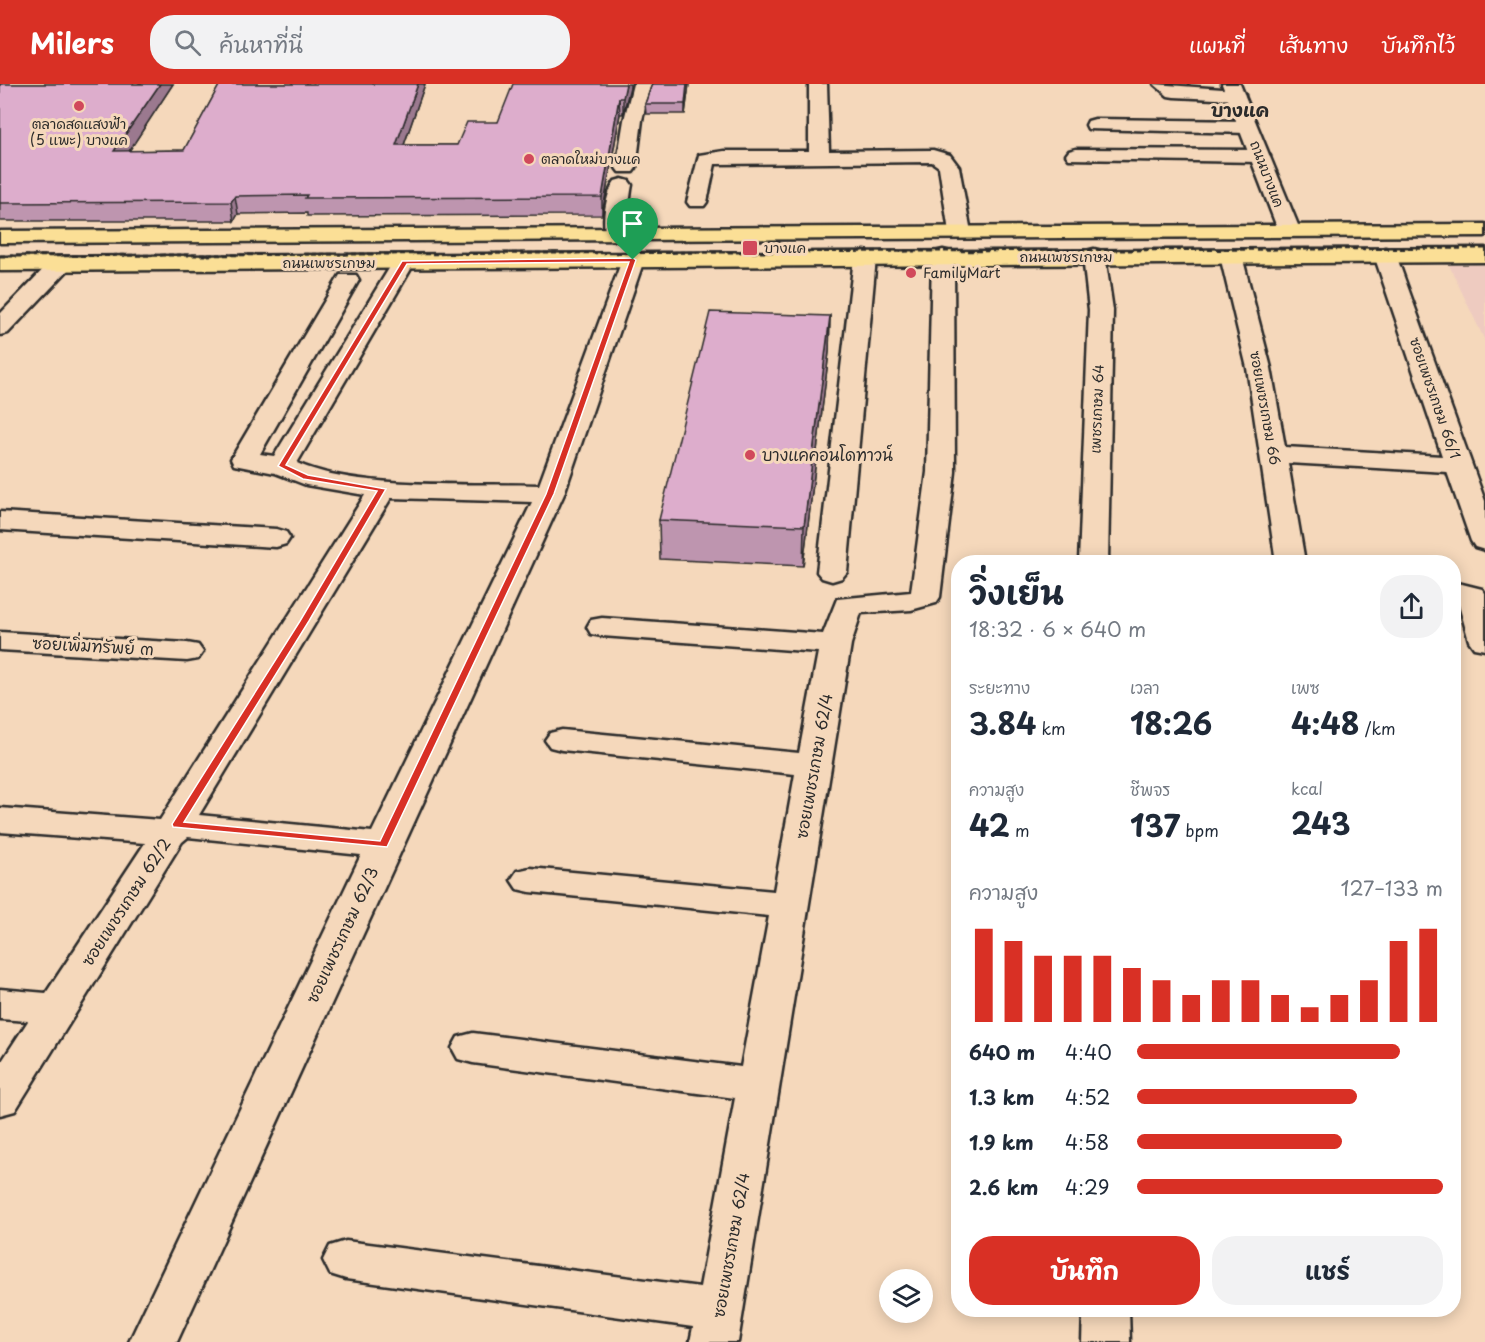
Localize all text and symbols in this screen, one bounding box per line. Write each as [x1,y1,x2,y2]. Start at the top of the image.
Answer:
search box [150,15,570,69]
text: Milers [30,21,114,64]
icon: search [171,26,204,59]
text: ค้นหาที่นี่ [219,27,303,60]
text: แผนที่ [1189,28,1246,60]
text: เส้นทาง [1279,28,1348,60]
text: บันทึกไว้ [1381,28,1455,60]
district label: บางแค [1211,96,1269,123]
marker: ตลาดสดแสงฟ้า (5 แพะ) บางแค [72,99,86,113]
place label: ตลาดสดแสงฟ้า (5 แพะ) บางแค [30,113,128,150]
street label: ถนนบางแค [1245,137,1290,210]
place label: ตลาดใหม่บางแค [541,148,640,169]
marker: ตลาดใหม่บางแค [522,152,536,166]
pin [607,198,658,260]
icon: arrive [616,207,649,240]
place label: บางแค [764,237,806,258]
marker: บางแค [741,239,759,257]
street label: ถนนเพชรเกษม [1019,246,1113,267]
street label: ถนนเพชรเกษม [282,252,376,273]
place label: FamilyMart [923,262,1001,283]
marker: FamilyMart [904,266,918,280]
street label: ซอยเพชรเกษม 66/1 [1405,334,1466,461]
street label: ซอยเพชรเกษม 66 [1245,349,1286,467]
street label: เพชรเกษม 64 [1084,364,1109,454]
place label: บางแคคอนโดทาวน์ [762,442,893,466]
marker: บางแคคอนโดทาวน์ [743,448,757,462]
text: วิ่งเย็น [969,566,1064,616]
button: share [1380,575,1443,638]
text: 18:32 · 6 × 640 m [969,614,1146,644]
street label: ซอยเพิ่มทรัพย์ ๓ [32,628,154,660]
text: ระยะทาง [969,675,1030,699]
text: เวลา [1130,675,1160,699]
text: เพซ [1291,675,1320,699]
street label: ซอยเพชรเกษม 62/4 [788,691,838,840]
text: 3.84 [969,700,1036,745]
text: 18:26 [1130,700,1212,745]
text: 4:48 [1291,700,1360,745]
text: km [1036,716,1066,740]
text: /km [1360,716,1395,740]
text: kcal [1291,776,1323,800]
text: ความสูง [969,777,1024,801]
text: ชีพจร [1130,777,1170,801]
text: 243 [1291,800,1351,845]
text: 42 [969,802,1010,847]
text: 137 [1130,802,1180,847]
text: m [1010,818,1029,842]
text: bpm [1180,818,1219,842]
street label: ซอยเพชรเกษม 62/2 [75,833,176,970]
street label: ซอยเพชรเกษม 62/3 [299,863,383,1007]
text: 127–133 m [1340,873,1443,903]
text: ความสูง [969,877,1038,907]
text: 640 m [969,1037,1035,1067]
text: 4:40 [1065,1037,1112,1067]
text: 1.3 km [969,1082,1035,1112]
text: 4:52 [1065,1082,1110,1112]
text: 1.9 km [969,1127,1034,1157]
text: 4:58 [1065,1127,1109,1157]
street label: ซอยเพชรเกษม 62/4 [705,1170,755,1319]
text: 2.6 km [969,1172,1038,1202]
text: 4:29 [1065,1172,1109,1202]
button: บันทึก [969,1236,1200,1305]
button: แชร์ [1212,1236,1443,1305]
map controls [879,1269,933,1323]
button: layers [879,1269,933,1323]

